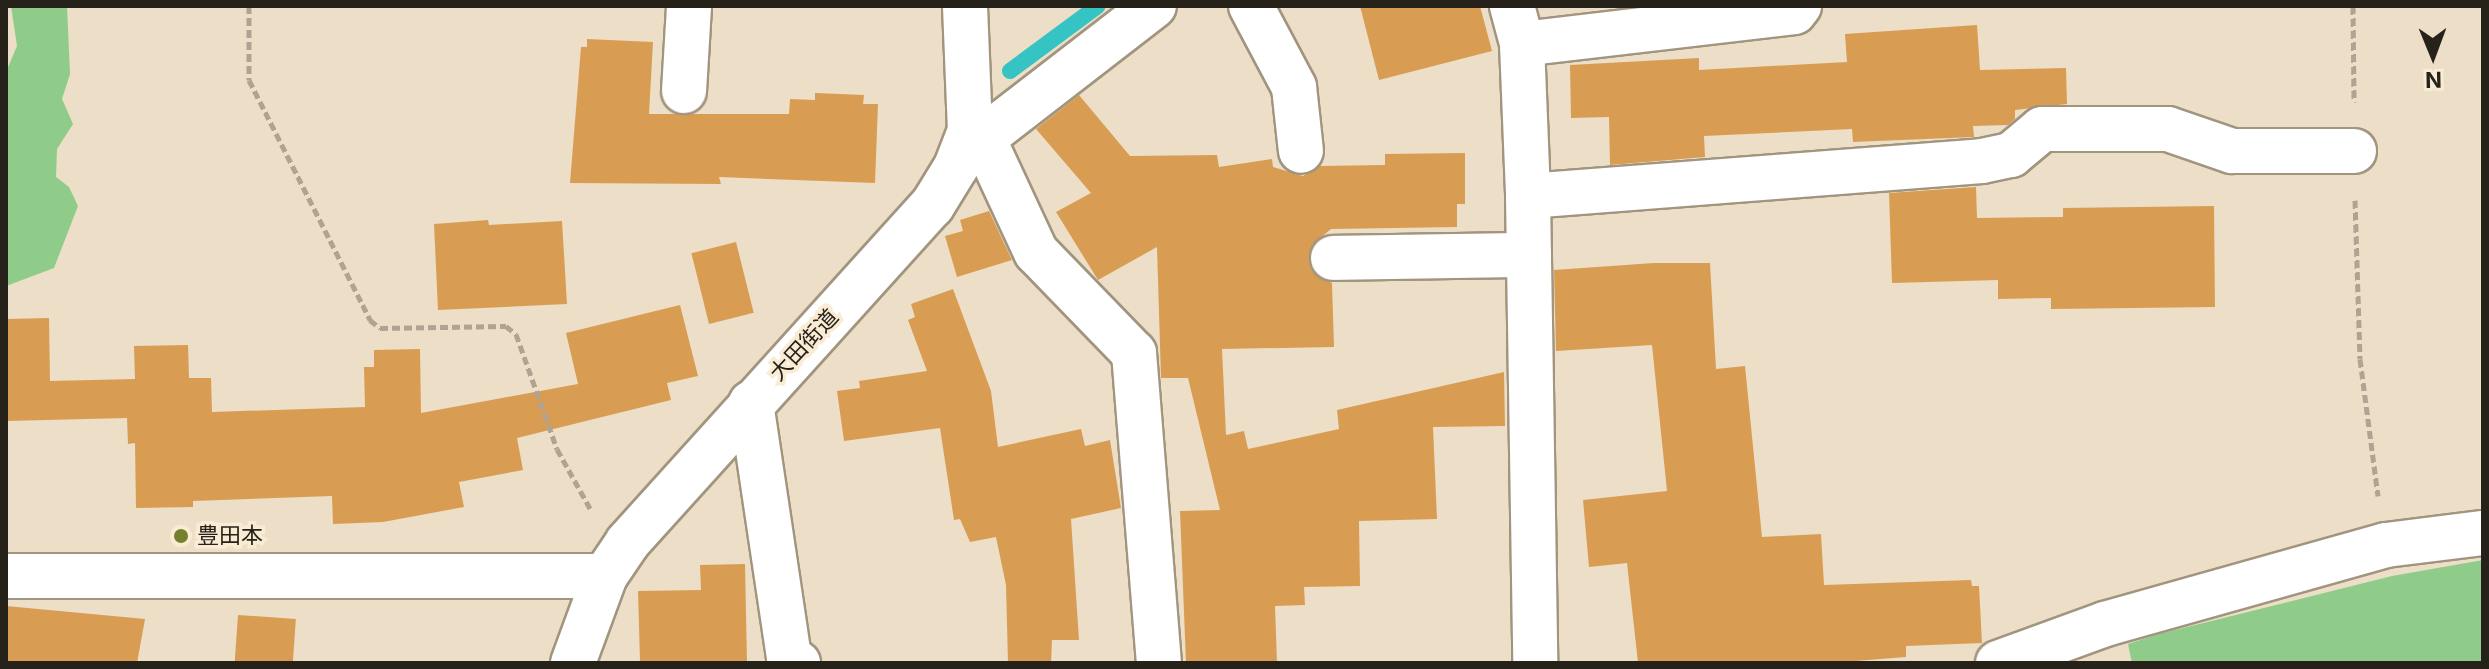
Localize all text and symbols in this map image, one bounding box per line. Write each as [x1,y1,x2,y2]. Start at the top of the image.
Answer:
north arrow [2393,16,2473,96]
text: N [2425,67,2442,93]
street label: 大田街道 [764,304,844,386]
place label: 豊田本 [197,523,263,549]
marker: 豊田本 [172,527,190,545]

